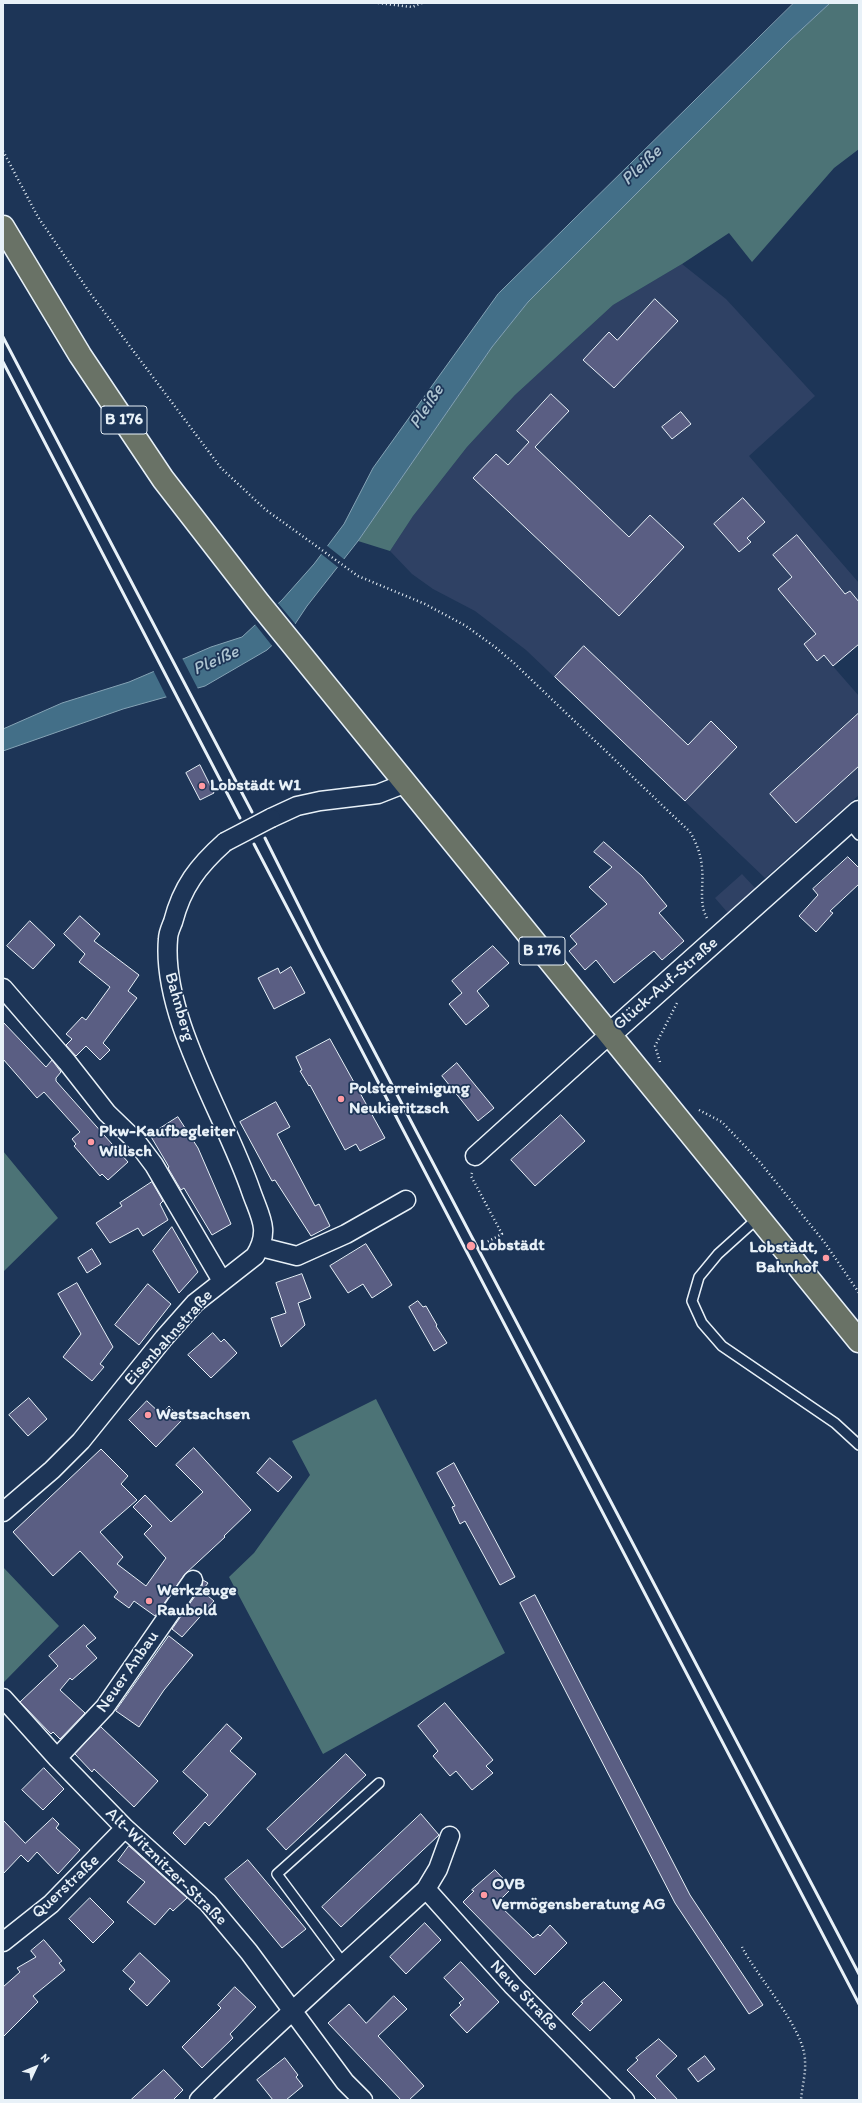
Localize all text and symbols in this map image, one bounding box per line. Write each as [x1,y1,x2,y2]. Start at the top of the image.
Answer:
water label: Pleiße [617,141,667,191]
water label: Pleiße [405,381,449,433]
road number: B 176 [101,406,147,434]
water label: Pleiße [190,641,242,681]
place label: Lobstädt W1 [210,776,301,796]
marker: Lobstädt W1 [197,781,207,791]
street label: Glück-Auf-Straße [609,933,723,1035]
road number: B 176 [519,937,565,965]
street label: Bahnberg [159,970,199,1044]
place label: Polsterreinigung Neukieritzsch [349,1079,469,1119]
marker: Polsterreinigung Neukieritzsch [336,1094,346,1104]
place label: Pkw-Kaufbegleiter Willsch [99,1122,235,1162]
marker: Pkw-Kaufbegleiter Willsch [86,1137,96,1147]
place label: Lobstädt [480,1236,545,1256]
place label: Lobstädt, Bahnhof [749,1238,818,1278]
marker: Lobstädt [465,1240,477,1252]
marker: Lobstädt, Bahnhof [821,1253,831,1263]
street label: Eisenbahnstraße [121,1286,217,1390]
place label: Westsachsen [156,1405,250,1425]
marker: Westsachsen [143,1410,153,1420]
place label: Werkzeuge Raubold [157,1581,237,1621]
marker: Werkzeuge Raubold [144,1596,154,1606]
street label: Neuer Anbau [92,1627,164,1717]
street label: Alt-Witznitzer-Straße [101,1804,231,1930]
street label: Querstraße [28,1851,104,1923]
place label: OVB Vermögensberatung AG [492,1875,666,1915]
marker: OVB Vermögensberatung AG [479,1890,489,1900]
street label: Neue Straße [485,1956,563,2036]
north arrow [16,2047,56,2087]
text: N [38,2051,52,2066]

